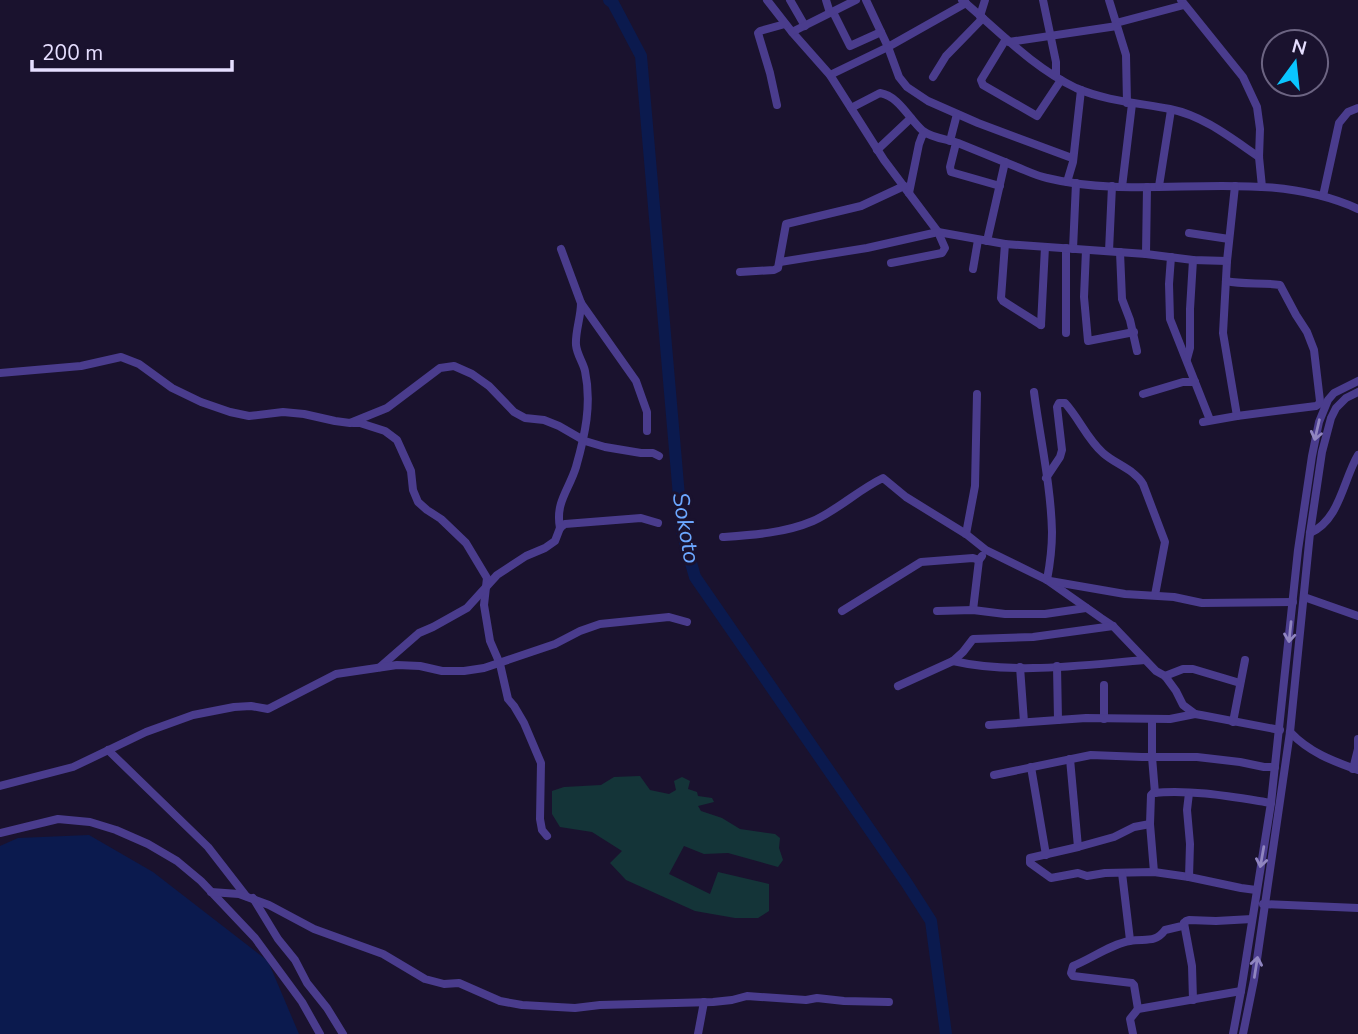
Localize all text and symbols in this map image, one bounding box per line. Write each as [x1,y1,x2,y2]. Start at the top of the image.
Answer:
scale bar [32,28,231,72]
north arrow [1260,28,1330,98]
text: N [1289,33,1309,62]
text: 200 m [42,39,103,67]
one-way arrow [1310,418,1323,441]
water label: Sokoto [665,490,707,566]
one-way arrow [1283,620,1296,642]
one-way arrow [1255,845,1268,868]
one-way arrow [1250,956,1263,979]

